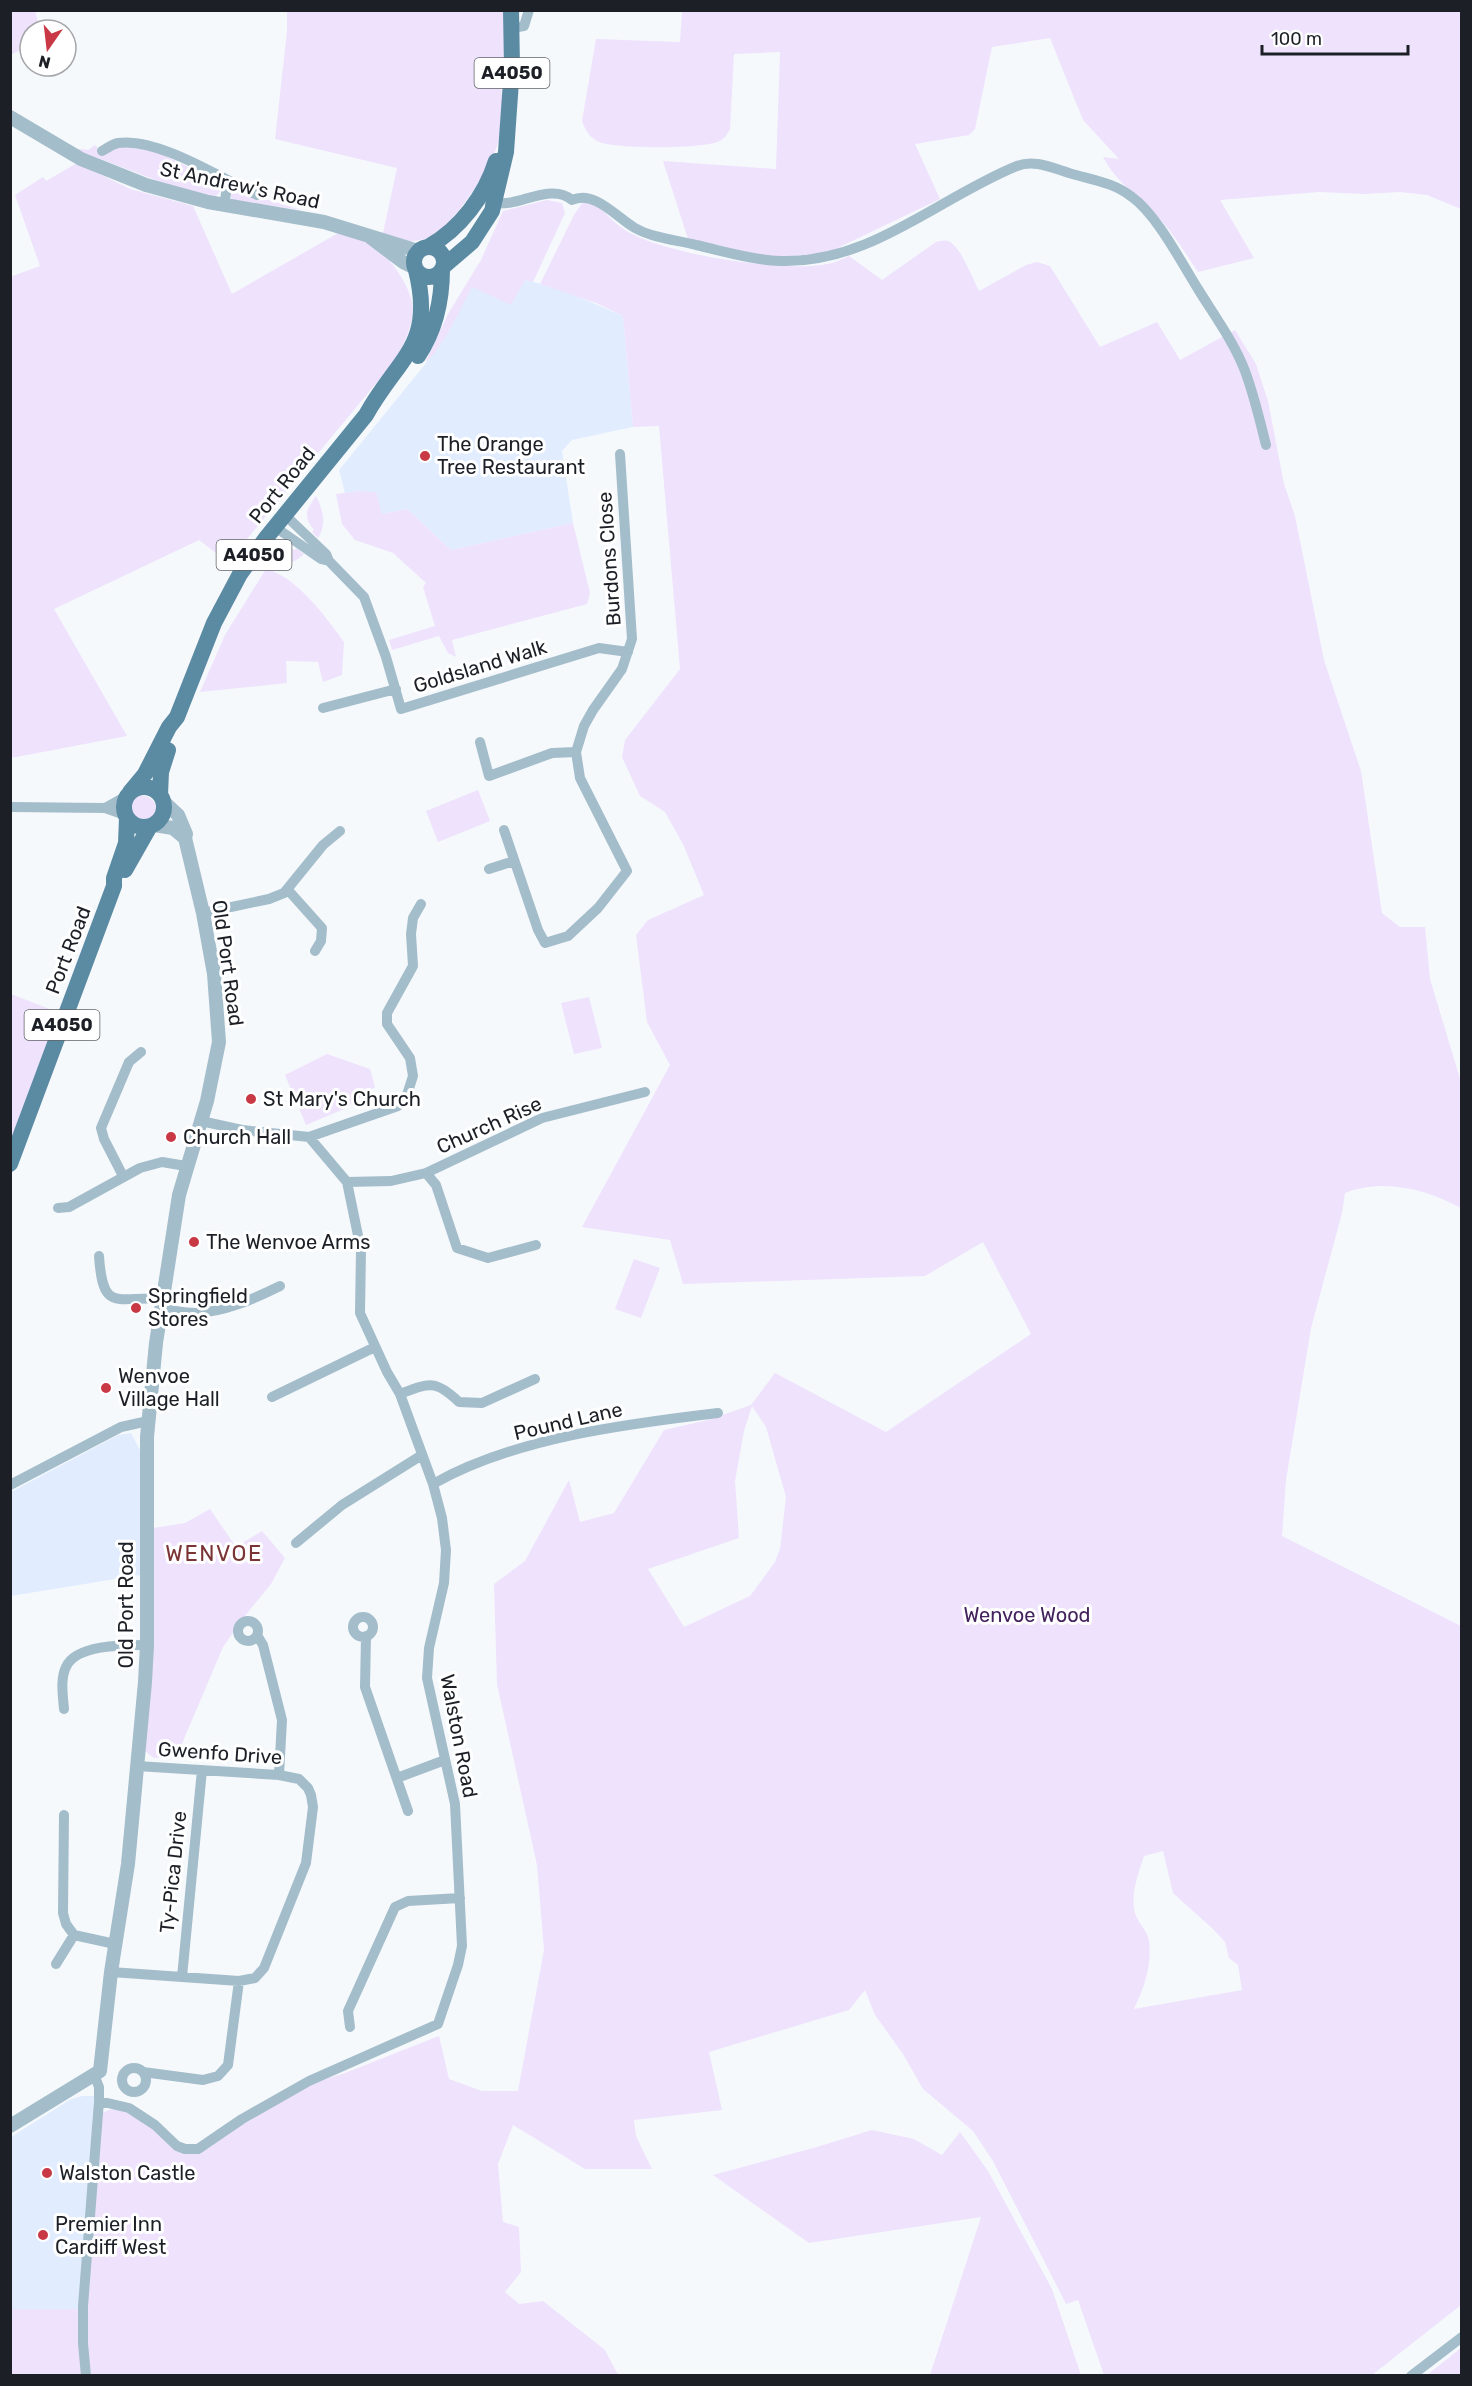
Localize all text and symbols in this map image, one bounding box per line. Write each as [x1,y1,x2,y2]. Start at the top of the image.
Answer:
north arrow [18,18,78,78]
scale bar [1262,18,1408,56]
text: 100 m [1271,28,1322,50]
text: N [37,51,52,73]
road number: A4050 [474,58,550,88]
street label: St Andrew's Road [158,156,322,214]
place label: The Orange Tree Restaurant [437,432,585,479]
street label: Port Road [244,442,320,528]
marker: The Orange Tree Restaurant [418,449,432,463]
street label: Burdons Close [592,491,626,627]
road number: A4050 [216,540,292,570]
street label: Goldsland Walk [410,634,550,698]
street label: Old Port Road [207,898,249,1028]
street label: Port Road [40,903,96,997]
road number: A4050 [25,1010,100,1040]
place label: St Mary's Church [263,1087,421,1111]
street label: Church Rise [433,1091,545,1159]
marker: St Mary's Church [244,1092,258,1106]
place label: Church Hall [183,1125,291,1149]
marker: Church Hall [164,1130,178,1144]
place label: The Wenvoe Arms [206,1230,371,1254]
marker: The Wenvoe Arms [187,1235,201,1249]
place label: Springfield Stores [148,1284,248,1331]
marker: Springfield Stores [129,1301,143,1315]
place label: Wenvoe Village Hall [118,1364,220,1411]
marker: Wenvoe Village Hall [99,1381,113,1395]
street label: Pound Lane [511,1397,625,1445]
district label: WENVOE [165,1540,263,1567]
street label: Old Port Road [114,1541,138,1669]
park label: Wenvoe Wood [963,1603,1091,1627]
street label: Walston Road [435,1672,483,1800]
street label: Gwenfo Drive [157,1737,283,1769]
street label: Ty-Pica Drive [155,1810,191,1934]
place label: Walston Castle [59,2161,195,2185]
marker: Walston Castle [40,2166,54,2180]
place label: Premier Inn Cardiff West [55,2212,166,2259]
marker: Premier Inn Cardiff West [36,2228,50,2242]

